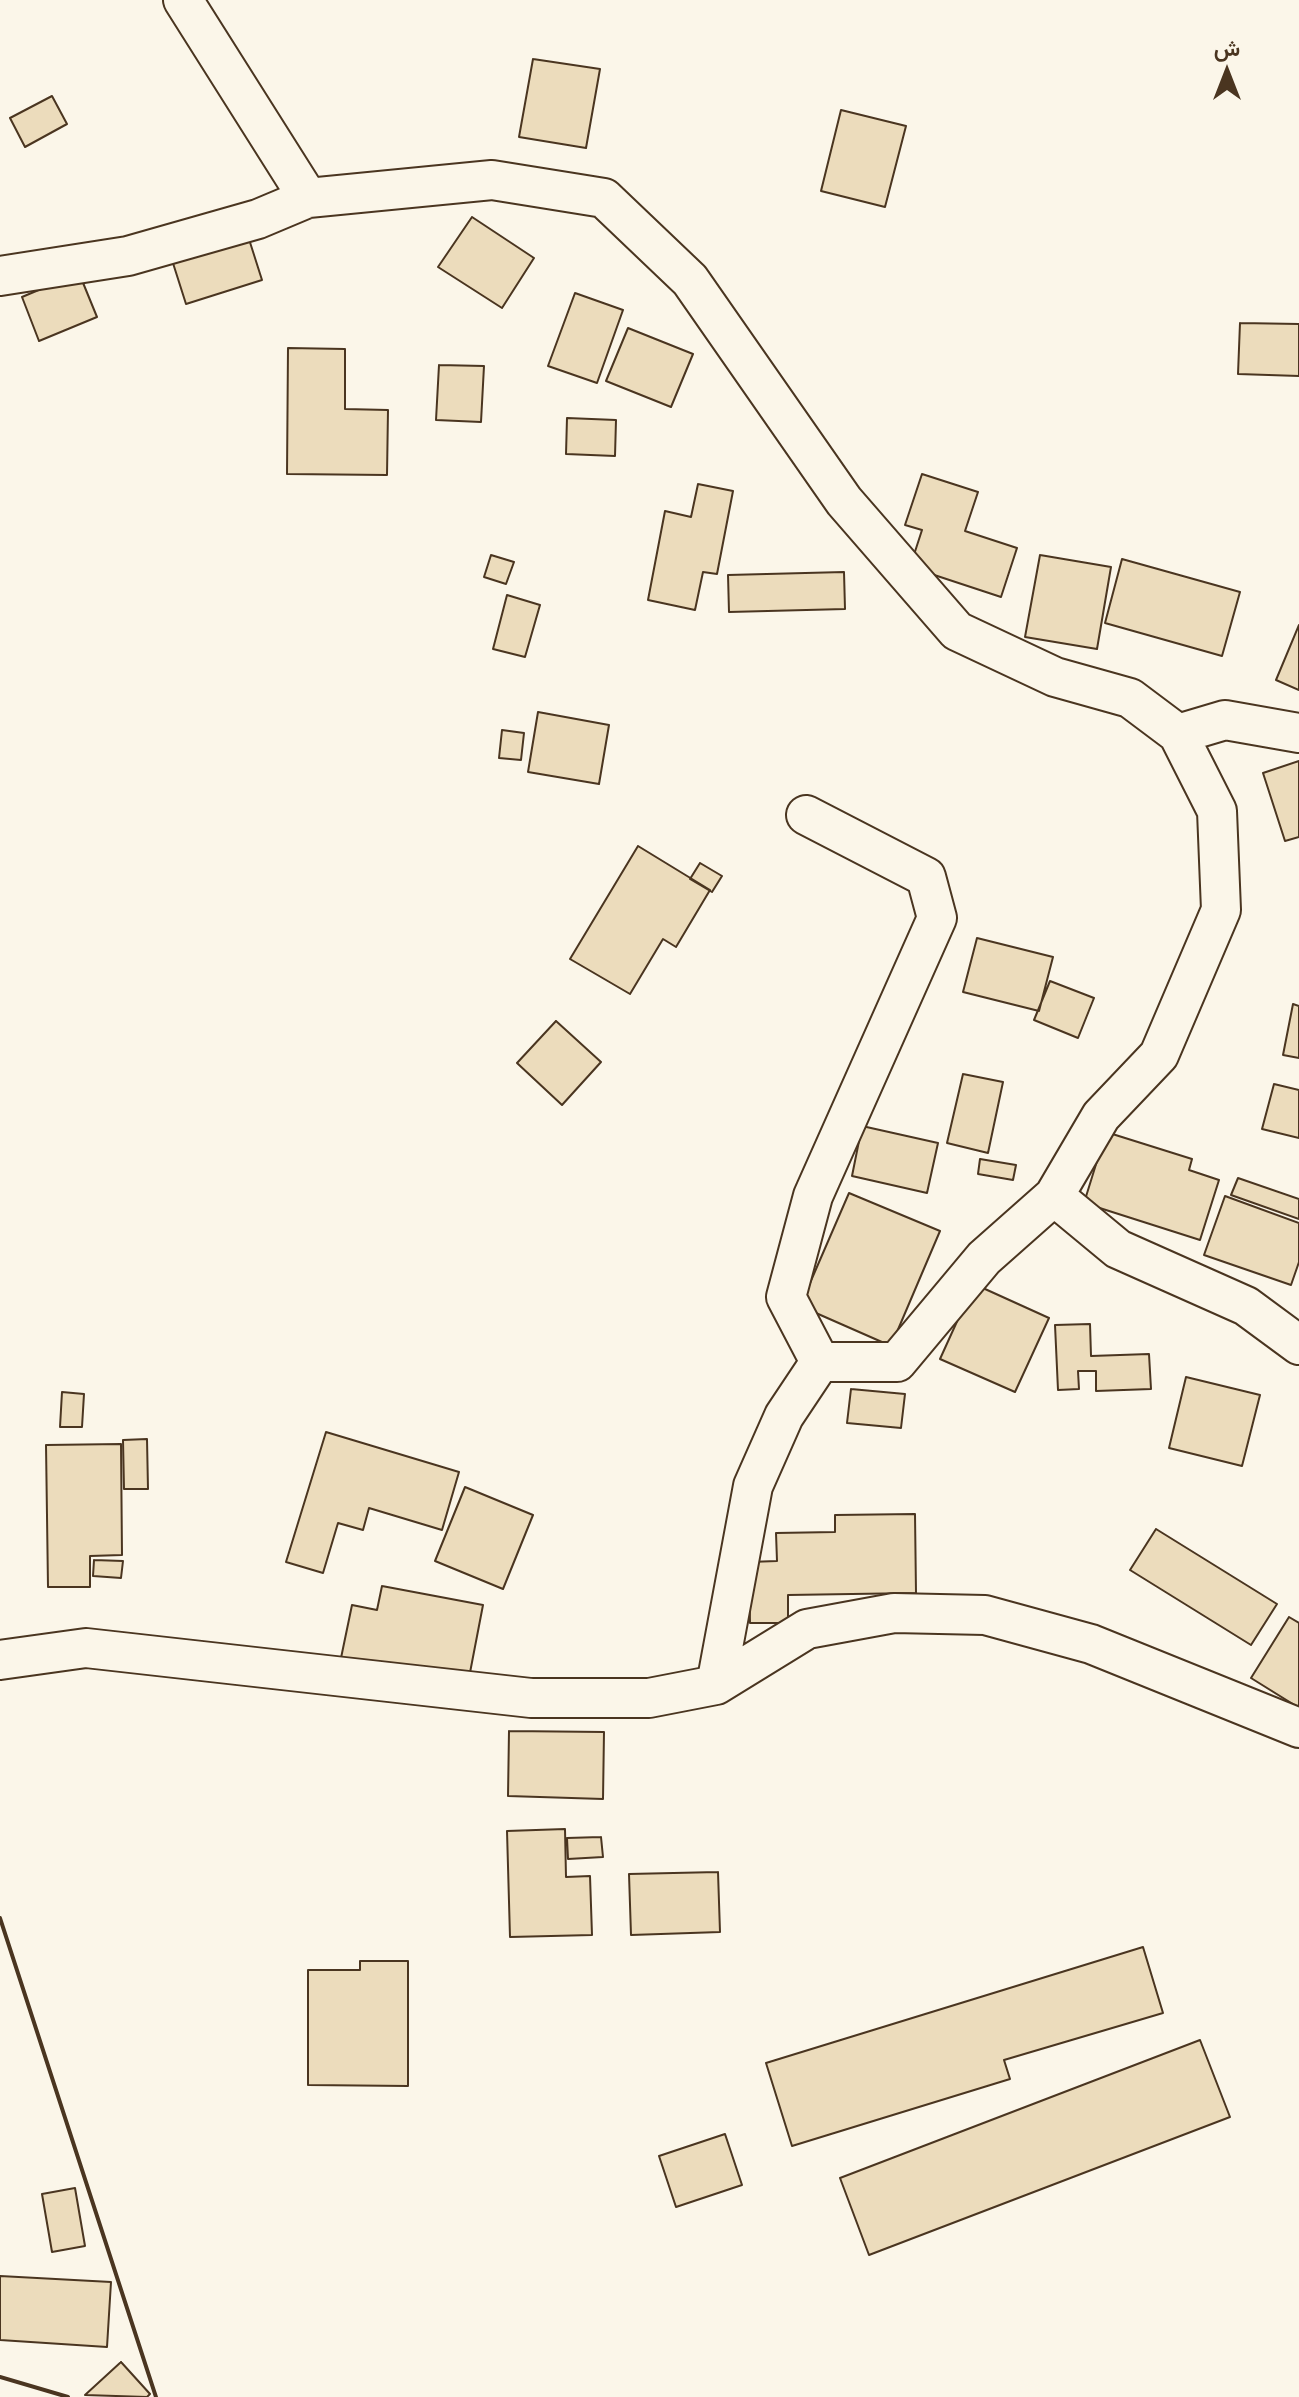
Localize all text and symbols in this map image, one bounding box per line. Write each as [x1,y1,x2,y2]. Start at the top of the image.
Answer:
north arrow [1187,32,1267,112]
text: ش [1214,35,1240,60]

